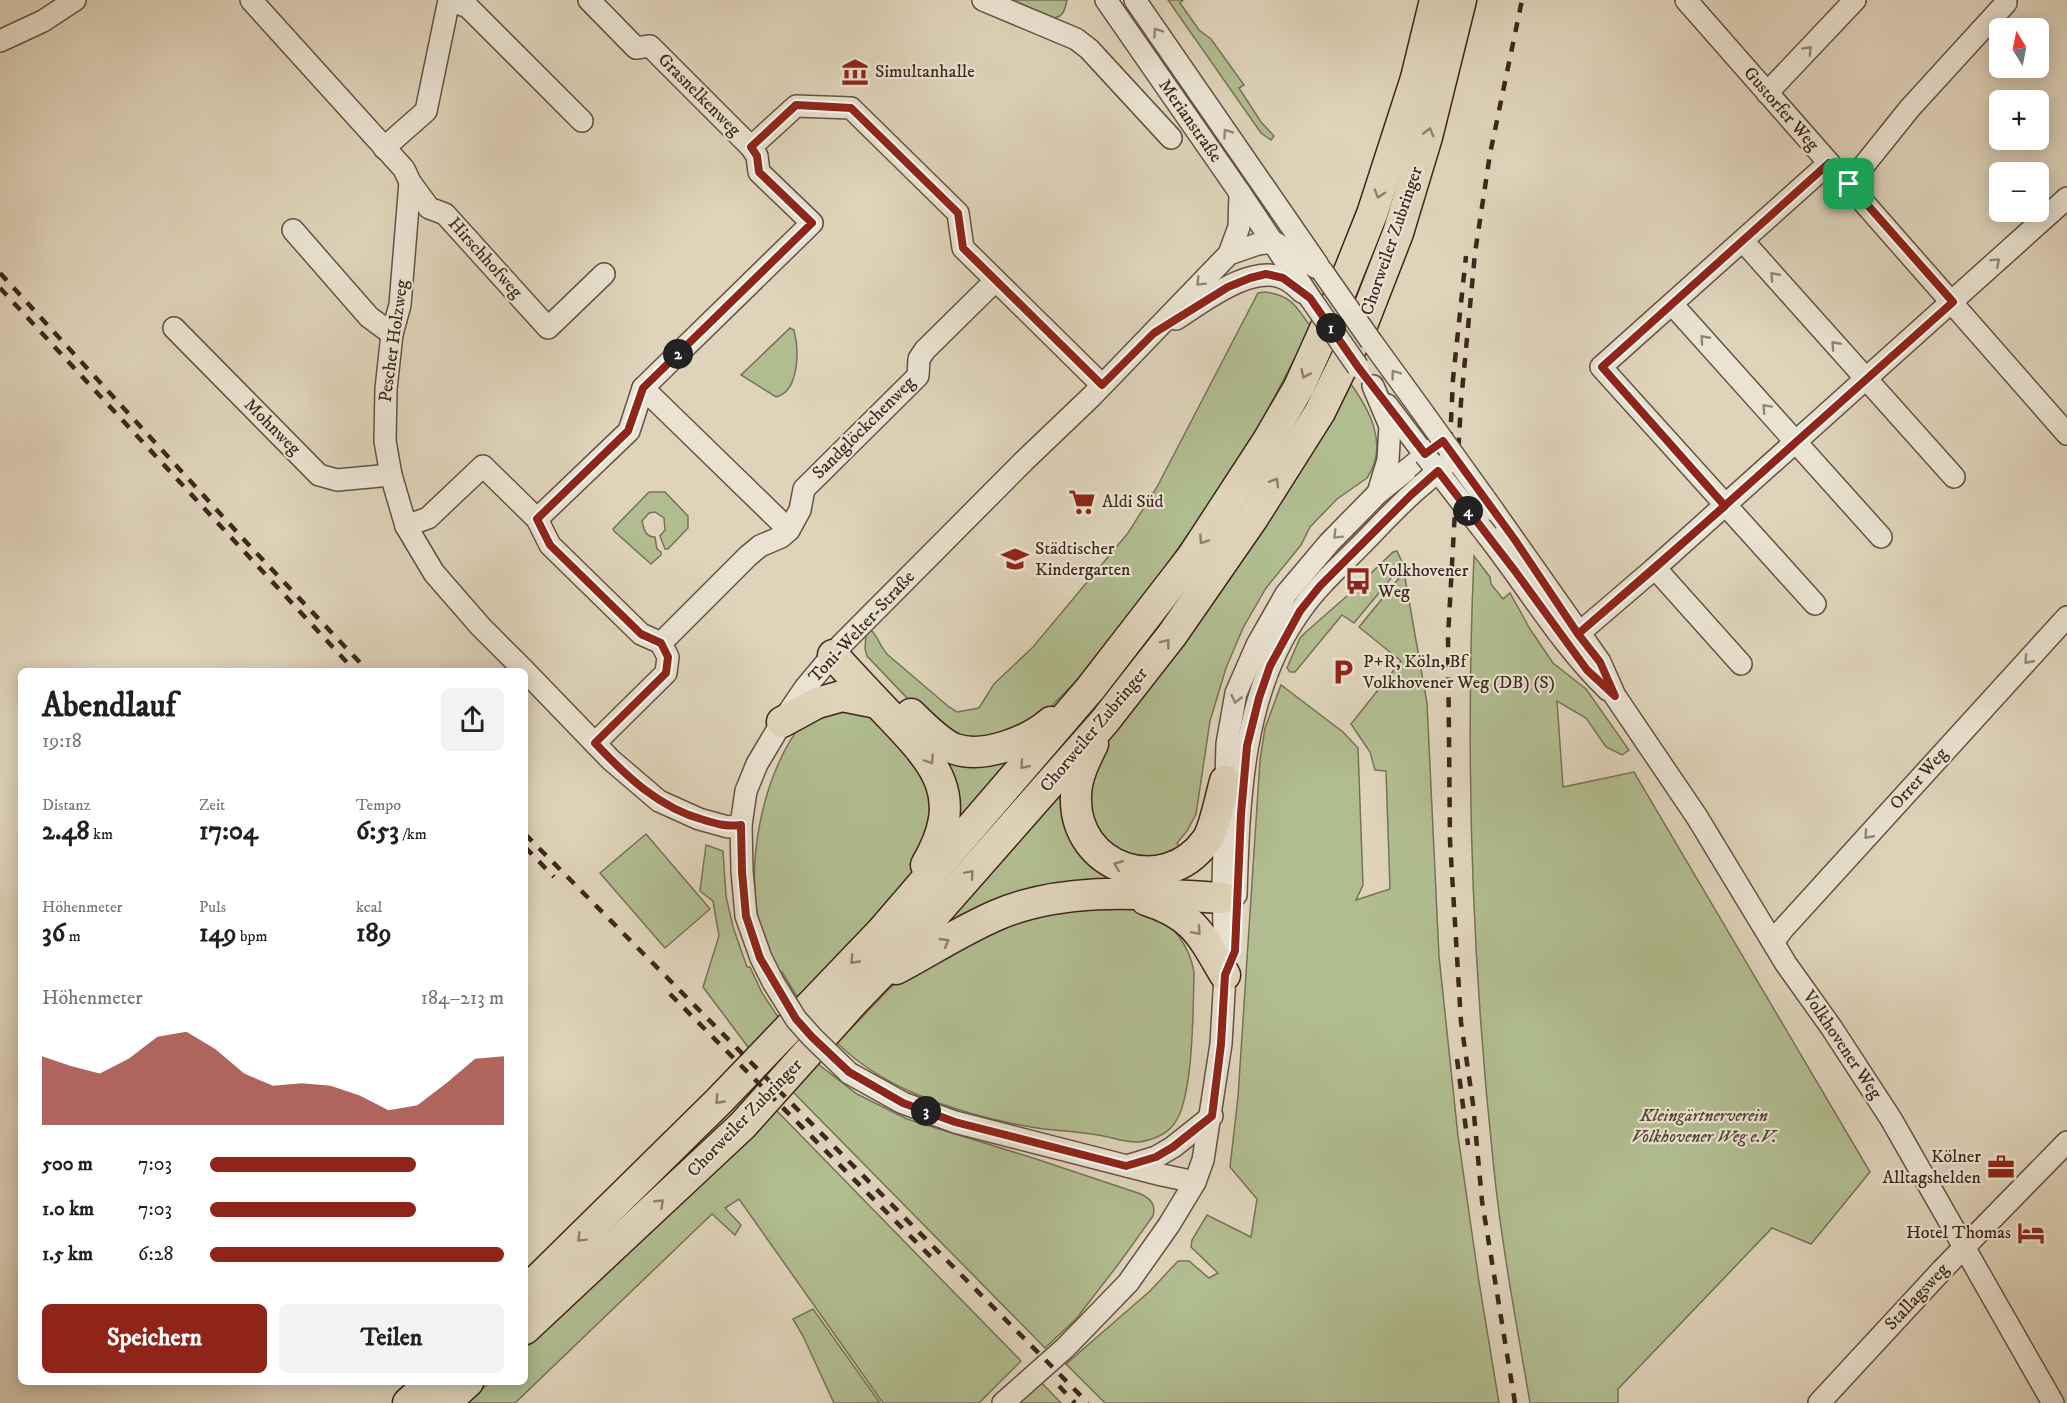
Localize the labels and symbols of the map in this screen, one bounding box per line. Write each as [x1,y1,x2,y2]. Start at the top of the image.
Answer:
north arrow [1989,18,2049,78]
one-way arrow [1153,27,1164,38]
one-way arrow [1800,47,1811,58]
street label: Grasnelkenweg [653,49,745,141]
museum icon: Simultanhalle [840,57,870,87]
place label: Simultanhalle [875,61,975,83]
street label: Gustorfer Weg [1739,63,1824,156]
street label: Merianstraße [1153,75,1227,167]
one-way arrow [1421,127,1434,137]
one-way arrow [1223,129,1234,140]
pin [1823,158,1874,209]
street label: Chorweiler Zubringer [1356,163,1428,318]
one-way arrow [1374,188,1386,199]
street label: Hirschhofweg [443,213,527,303]
one-way arrow [1989,258,2000,269]
one-way arrow [1770,272,1781,283]
one-way arrow [1197,275,1208,286]
street label: Pescher Holzweg [375,278,414,404]
pin: 1 [1316,313,1346,343]
one-way arrow [1700,335,1711,346]
pin: 2 [663,339,693,369]
one-way arrow [1831,341,1842,351]
one-way arrow [1300,368,1312,379]
one-way arrow [1391,370,1402,381]
street label: Sandglöckchenweg [808,372,920,484]
street label: Mohnweg [239,394,305,460]
one-way arrow [1762,405,1773,415]
one-way arrow [1268,478,1280,488]
supermarket icon: Aldi Süd [1067,487,1097,517]
place label: Aldi Süd [1102,491,1163,513]
pin: 4 [1453,496,1483,526]
one-way arrow [1333,528,1344,538]
one-way arrow [1199,534,1210,545]
place label: Städtischer Kindergarten [1035,538,1131,581]
school or university icon: Städtischer Kindergarten [1000,544,1030,574]
place label: Volkhovener Weg [1377,560,1469,603]
street label: Toni-Welter-Straße [804,566,920,688]
bus stop icon: Volkhovener Weg [1343,566,1373,596]
one-way arrow [1158,639,1169,650]
place label: P+R, Köln, Bf Volkhovener Weg (DB) (S) [1362,651,1555,694]
one-way arrow [2024,653,2035,664]
parking icon: P+R, Köln, Bf Volkhovener Weg (DB) (S) [1328,657,1358,687]
street label: Chorweiler Zubringer [1035,663,1153,797]
one-way arrow [1230,694,1243,704]
street label: Orrer Weg [1885,743,1953,815]
one-way arrow [923,753,934,764]
one-way arrow [1020,758,1031,769]
one-way arrow [1864,828,1875,839]
one-way arrow [1114,860,1125,872]
one-way arrow [963,870,974,880]
one-way arrow [1190,924,1201,935]
one-way arrow [938,938,949,949]
one-way arrow [851,952,862,963]
street label: Volkhovener Weg [1797,986,1887,1104]
street label: Chorweiler Zubringer [683,1054,807,1182]
one-way arrow [716,1093,727,1104]
pin: 3 [911,1096,941,1126]
park label: Kleingärtnerverein Volkhovener Weg e.V. [1631,1105,1779,1148]
place label: Kölner Alltagshelden [1883,1146,1982,1189]
office icon: Kölner Alltagshelden [1986,1152,2016,1182]
one-way arrow [652,1200,663,1211]
hotel icon: Hotel Thomas [2016,1218,2046,1248]
place label: Hotel Thomas [1906,1222,2011,1244]
one-way arrow [578,1231,588,1242]
street label: Stallagsweg [1880,1259,1954,1335]

